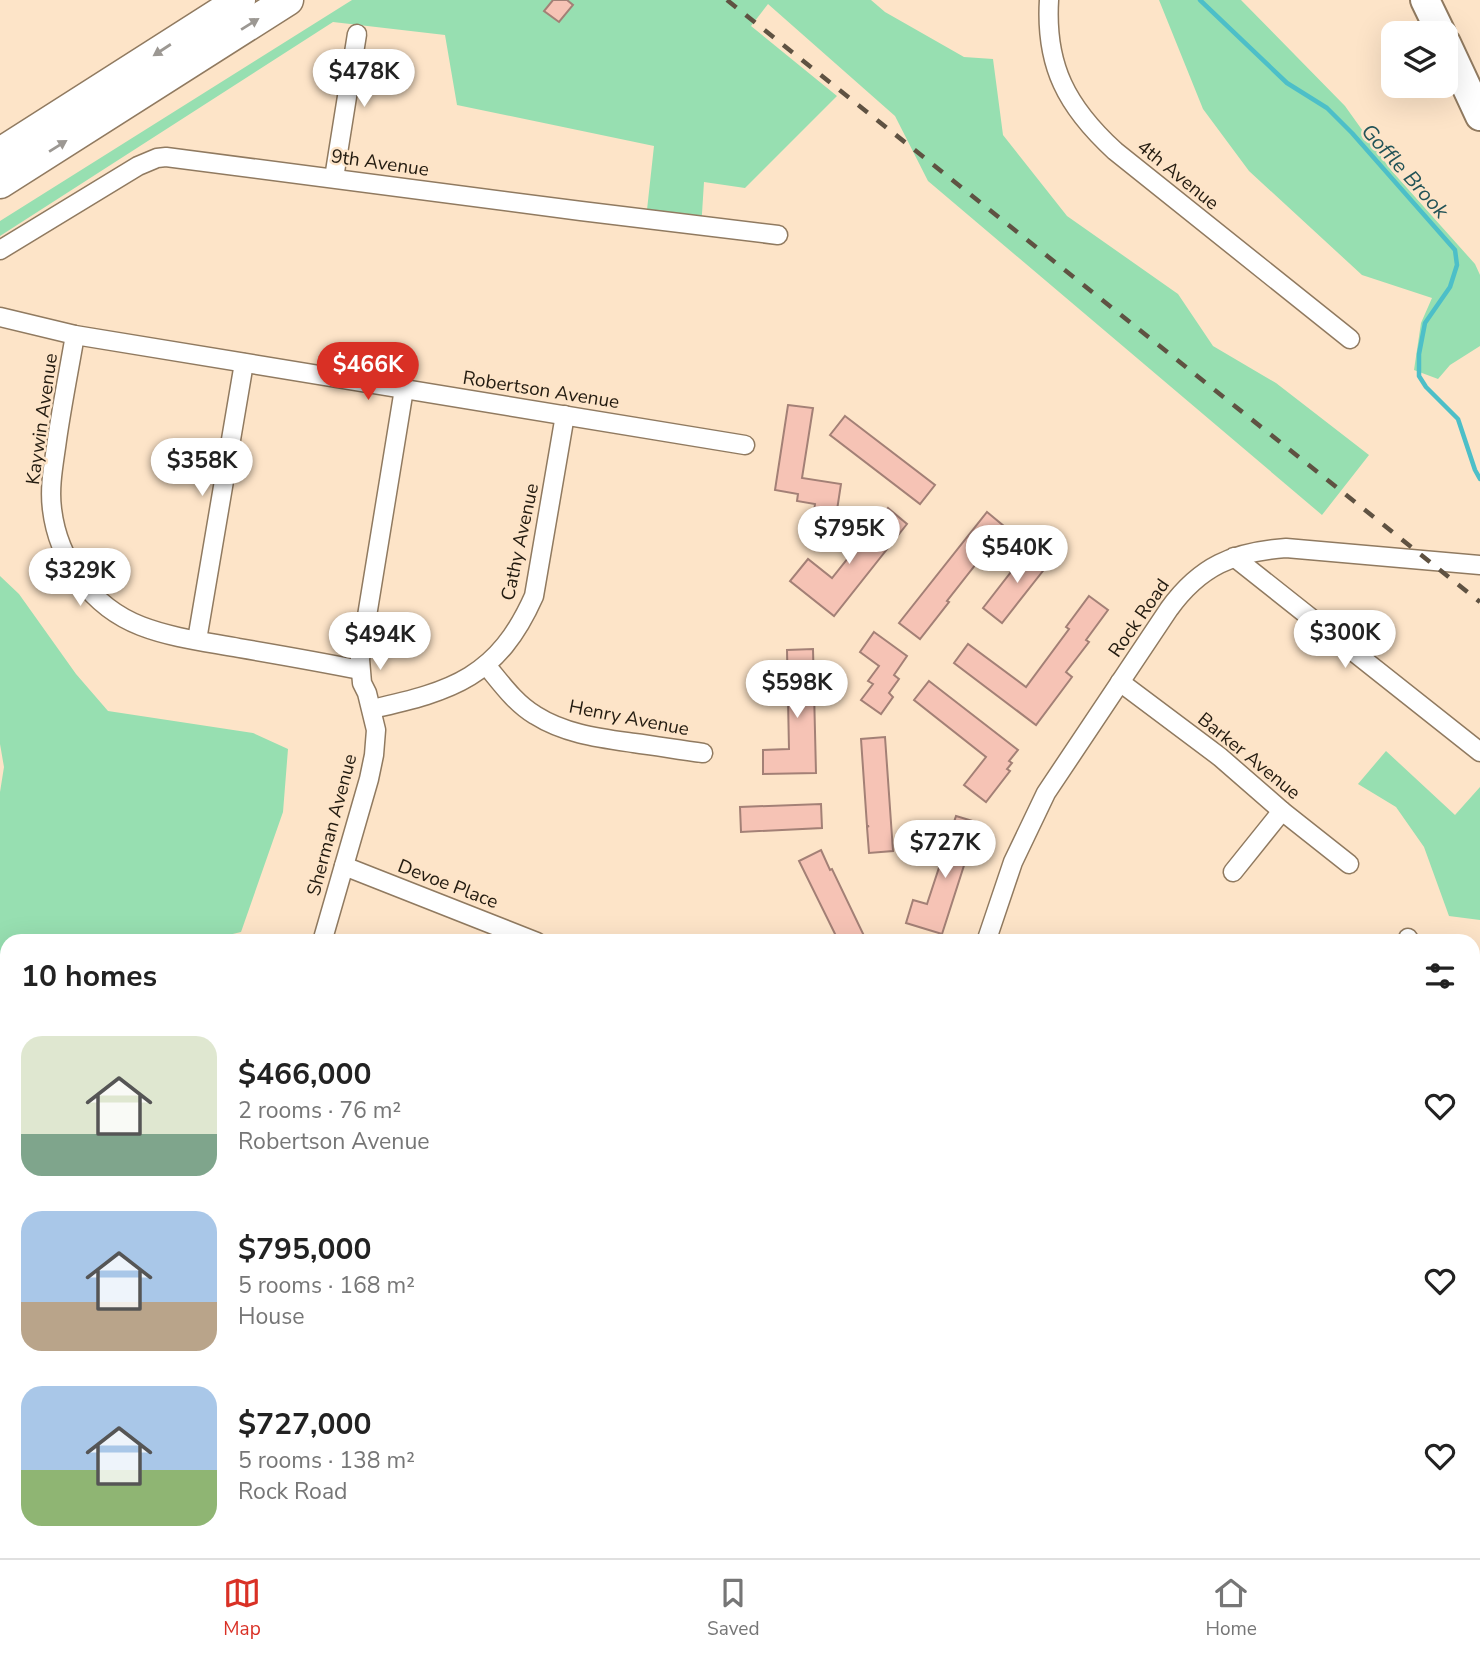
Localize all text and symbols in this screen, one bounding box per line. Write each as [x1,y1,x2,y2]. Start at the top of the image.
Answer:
one-way arrow [240,18,259,31]
map controls [1381,21,1458,98]
button: layers [1381,21,1458,98]
one-way arrow [152,43,172,56]
pin: $478K [315,50,413,109]
text: $478K [329,56,399,87]
water label: Goffle Brook [1355,118,1455,225]
street label: 4th Avenue [1132,134,1224,216]
one-way arrow [48,140,67,153]
street label: 9th Avenue [329,143,431,183]
pin: $466K [319,342,417,402]
text: $466K [333,349,403,380]
street label: Kaywin Avenue [20,351,64,487]
street label: Robertson Avenue [461,365,621,415]
pin: $358K [153,438,251,498]
text: $358K [167,445,237,476]
street label: Cathy Avenue [495,481,545,603]
pin: $795K [800,506,898,566]
text: $795K [814,513,884,544]
pin: $540K [968,526,1066,585]
text: $540K [982,532,1052,563]
pin: $329K [31,548,129,608]
text: $329K [45,555,115,586]
street label: Rock Road [1102,573,1176,663]
pin: $300K [1296,610,1394,670]
pin: $494K [331,612,429,672]
text: $300K [1310,617,1380,648]
text: $494K [345,619,415,650]
pin: $598K [748,660,846,720]
text: $598K [762,667,832,698]
street label: Henry Avenue [567,694,691,742]
street label: Barker Avenue [1192,706,1306,806]
street label: Sherman Avenue [301,751,363,899]
pin: $727K [896,820,994,880]
text: $727K [910,827,980,858]
street label: Devoe Place [394,853,502,915]
text: 10 homes [21,956,157,997]
icon: filters [1421,957,1459,995]
text: $466,000 [238,1054,371,1095]
icon: home [77,1064,161,1148]
icon: heart [1421,1087,1459,1125]
text: 2 rooms · 76 m² [238,1095,401,1126]
text: Robertson Avenue [238,1126,430,1157]
text: $795,000 [238,1229,371,1270]
icon: home [77,1239,161,1323]
icon: heart [1421,1262,1459,1300]
text: 5 rooms · 168 m² [238,1270,415,1301]
text: House [238,1301,305,1332]
text: $727,000 [238,1404,371,1445]
icon: home [77,1414,161,1498]
icon: heart [1421,1437,1459,1475]
text: 5 rooms · 138 m² [238,1445,415,1476]
text: Rock Road [238,1476,347,1507]
tab: Map [223,1574,261,1642]
tab: Saved [707,1574,760,1642]
tab: Home [1206,1574,1257,1642]

